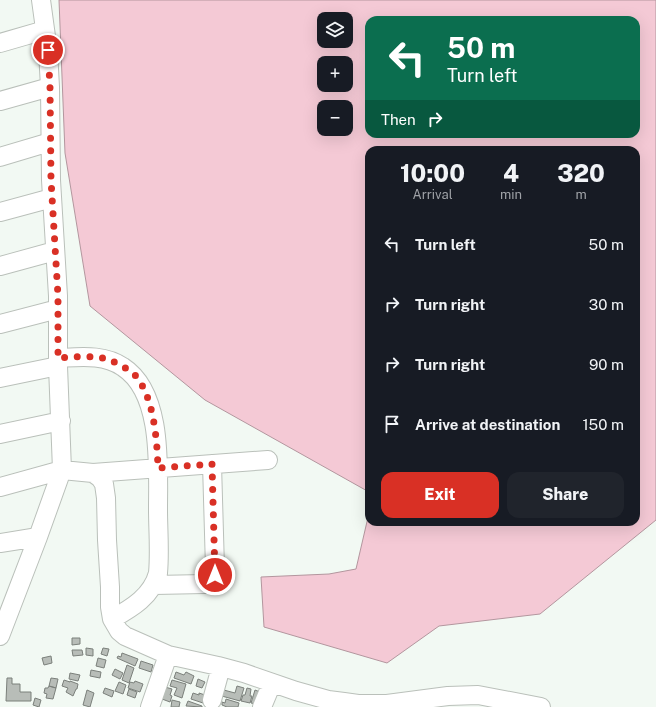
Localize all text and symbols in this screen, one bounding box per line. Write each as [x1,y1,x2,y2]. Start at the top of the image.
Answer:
map controls [317,12,353,136]
button: layers [317,12,353,48]
text: 50 m [447,31,515,64]
icon: left [381,32,433,84]
pin [31,33,65,67]
icon: arrive [37,39,59,61]
button: + [317,56,353,92]
text: Turn left [447,65,517,86]
button: − [317,100,353,136]
icon: right [424,108,446,130]
text: Then [381,111,416,128]
text: 10:00 [400,159,465,187]
text: 4 [503,159,519,187]
text: 320 [557,159,605,187]
text: Arrival [412,187,453,202]
text: min [500,187,522,202]
text: m [575,187,587,202]
icon: left [381,233,403,255]
text: Turn left [415,236,476,253]
text: 50 m [589,236,624,253]
icon: right [381,293,403,315]
text: Turn right [415,296,485,313]
text: 30 m [589,296,624,313]
icon: right [381,353,403,375]
text: Turn right [415,356,485,373]
text: 90 m [589,356,624,373]
icon: arrive [381,413,403,435]
text: Arrive at destination [415,416,560,433]
text: 150 m [582,416,624,433]
button: Exit [381,472,499,518]
button: Share [507,472,624,518]
position arrow [194,554,236,596]

